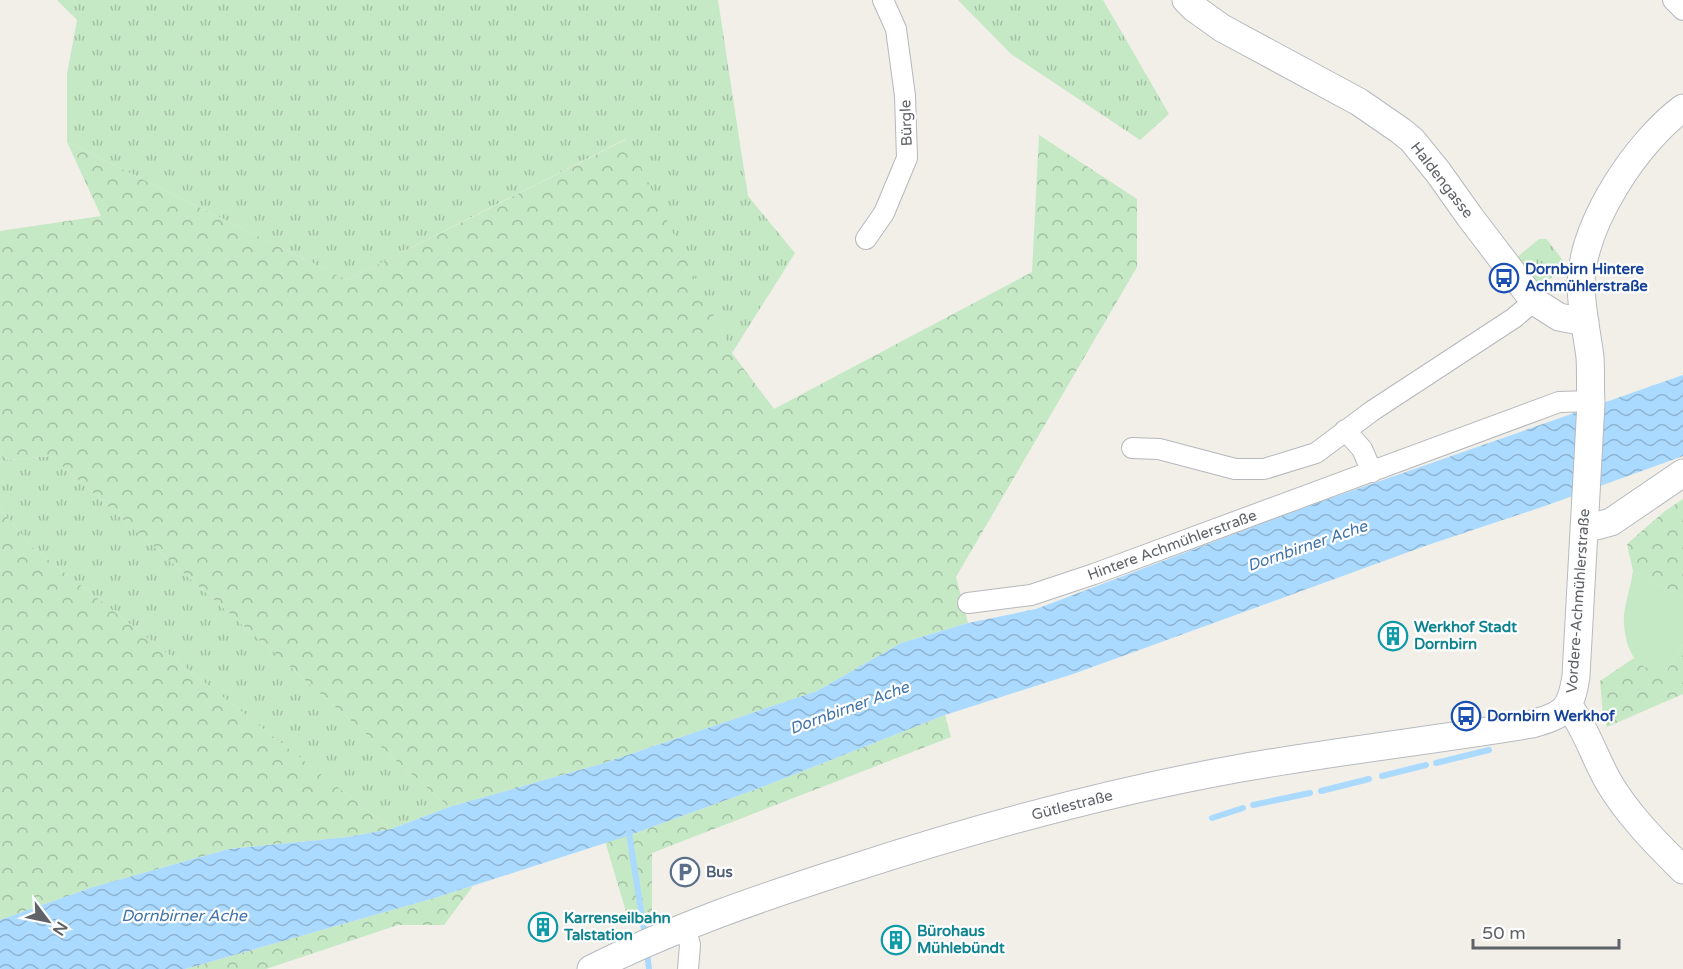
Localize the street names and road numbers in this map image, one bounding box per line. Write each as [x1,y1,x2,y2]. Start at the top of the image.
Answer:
street label: Bürgle [896,99,916,147]
street label: Haldengasse [1407,138,1477,222]
street label: Hintere Achmühlerstraße [1085,506,1259,584]
street label: Vordere-Achmühlerstraße [1563,508,1593,694]
street label: Gütlestraße [1030,786,1114,824]

